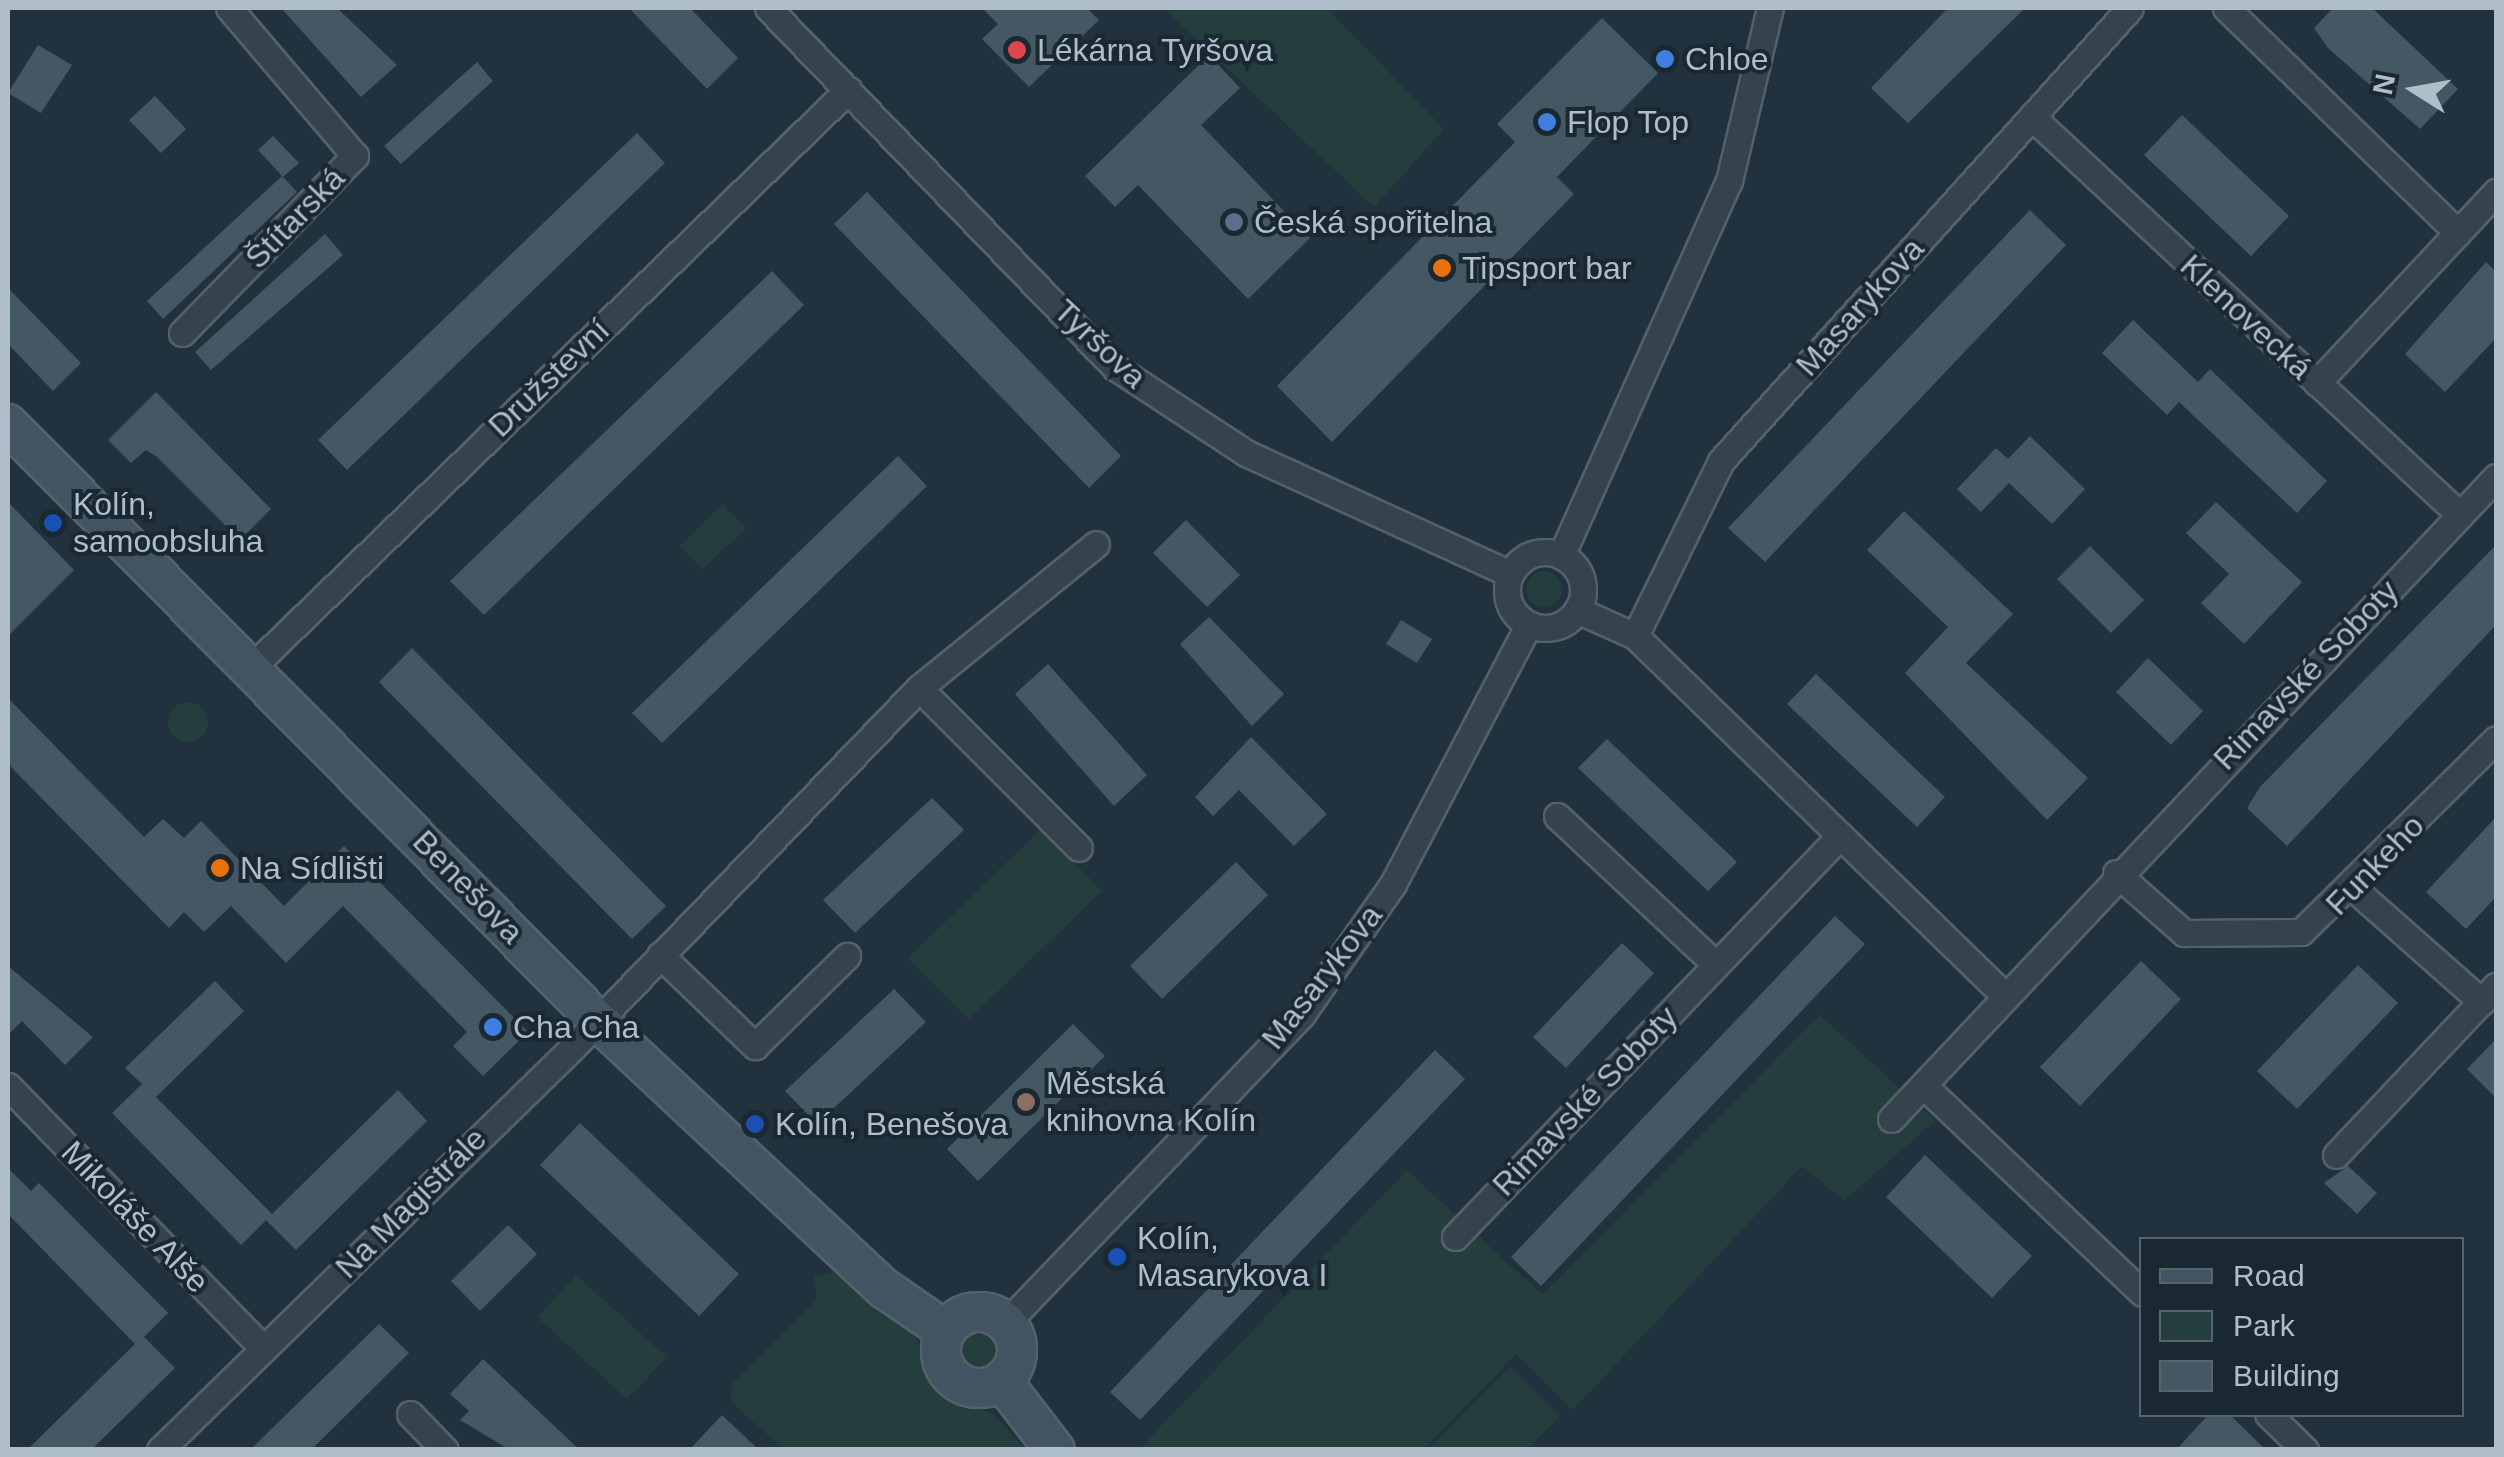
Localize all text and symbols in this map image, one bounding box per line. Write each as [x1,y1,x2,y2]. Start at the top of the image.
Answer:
place label: Lékárna Tyršova [1037,31,1274,69]
marker: Lékárna Tyršova [1006,39,1028,61]
place label: Chloe [1685,40,1769,78]
north arrow [2364,40,2464,140]
marker: Chloe [1654,48,1676,70]
text: N [2367,71,2401,97]
place label: Flop Top [1567,103,1690,141]
marker: Flop Top [1536,111,1558,133]
street label: Štítarská [237,159,353,277]
place label: Česká spořitelna [1254,203,1492,241]
marker: Česká spořitelna [1223,211,1245,233]
street label: Masarykova [1788,230,1932,384]
street label: Klenovecká [2172,247,2320,387]
place label: Tipsport bar [1462,249,1632,287]
marker: Tipsport bar [1431,257,1453,279]
street label: Tyršova [1046,292,1154,396]
street label: Družstevní [481,311,617,445]
place label: Kolín, samoobsluha [73,486,263,561]
marker: Kolín, samoobsluha [42,512,64,534]
street label: Rimavské Soboty [2206,572,2406,778]
street label: Funkeho [2318,807,2432,923]
street label: Benešova [405,822,531,952]
place label: Na Sídlišti [240,849,384,887]
marker: Na Sídlišti [209,857,231,879]
street label: Masarykova [1254,897,1390,1057]
street label: Rimavské Soboty [1485,998,1685,1204]
place label: Cha Cha [513,1008,639,1046]
marker: Cha Cha [482,1016,504,1038]
place label: Městská knihovna Kolín [1046,1065,1256,1140]
marker: Městská knihovna Kolín [1015,1091,1037,1113]
place label: Kolín, Benešova [775,1105,1008,1143]
marker: Kolín, Benešova [744,1113,766,1135]
street label: Na Magistrále [328,1120,494,1286]
street label: Mikoláše Alše [53,1133,217,1301]
place label: Kolín, Masarykova I [1137,1220,1327,1295]
legend [2139,1237,2464,1417]
marker: Kolín, Masarykova I [1106,1246,1128,1268]
text: Road [2233,1259,2305,1292]
text: Park [2233,1309,2295,1342]
text: Building [2233,1359,2340,1392]

